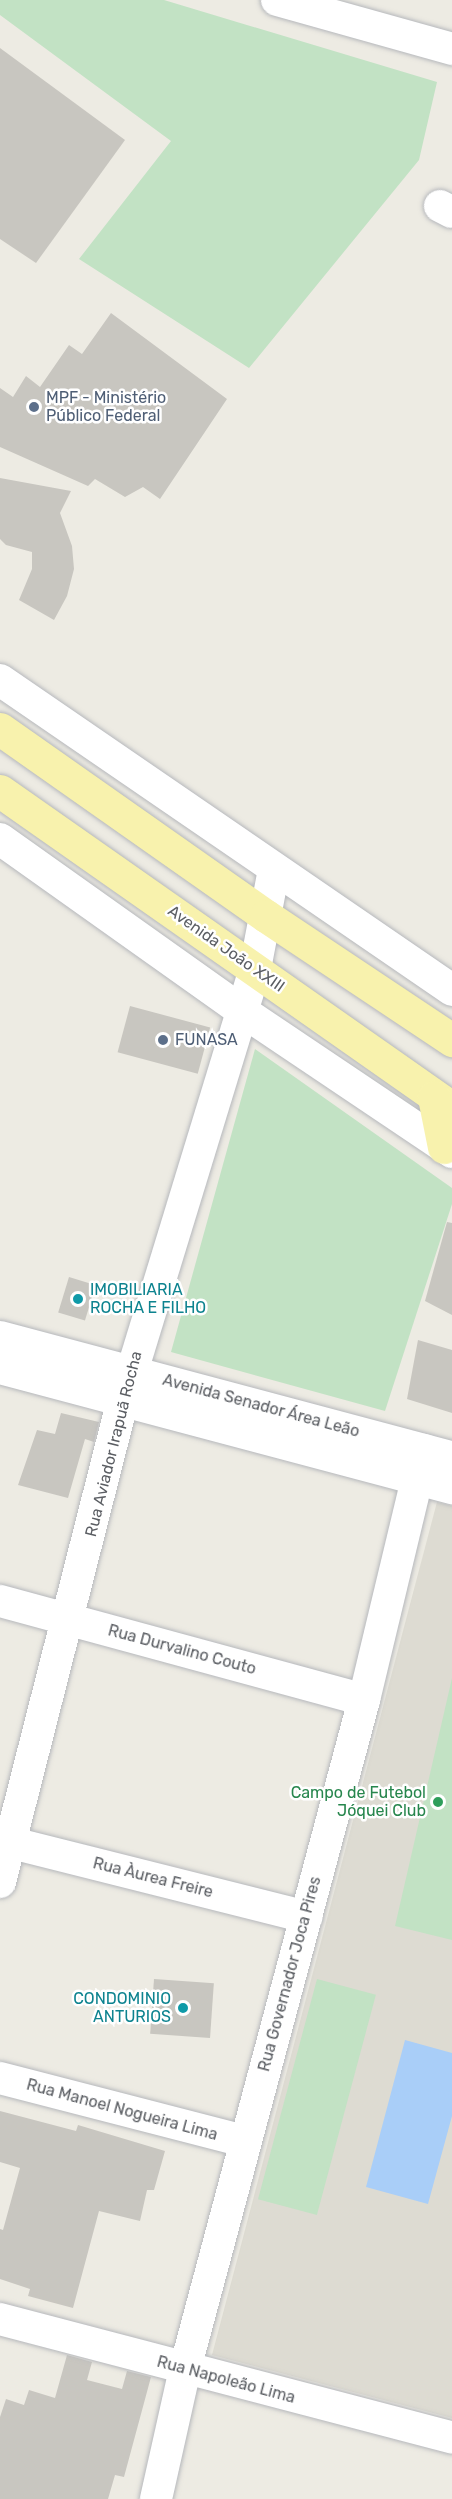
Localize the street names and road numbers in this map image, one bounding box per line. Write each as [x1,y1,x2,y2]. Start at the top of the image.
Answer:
street label: Avenida João XXIII [164,901,288,997]
street label: Rua Aviador Irapuã Rocha [82,1349,146,1539]
street label: Avenida Senador Área Leão [160,1370,362,1442]
street label: Rua Durvalino Couto [106,1621,258,1679]
street label: Rua Àurea Freire [91,1854,215,1902]
street label: Rua Governador Joca Pires [255,1874,325,2074]
street label: Rua Manoel Nogueira Lima [24,2075,220,2145]
street label: Rua Napoleão Lima [155,2352,297,2408]

